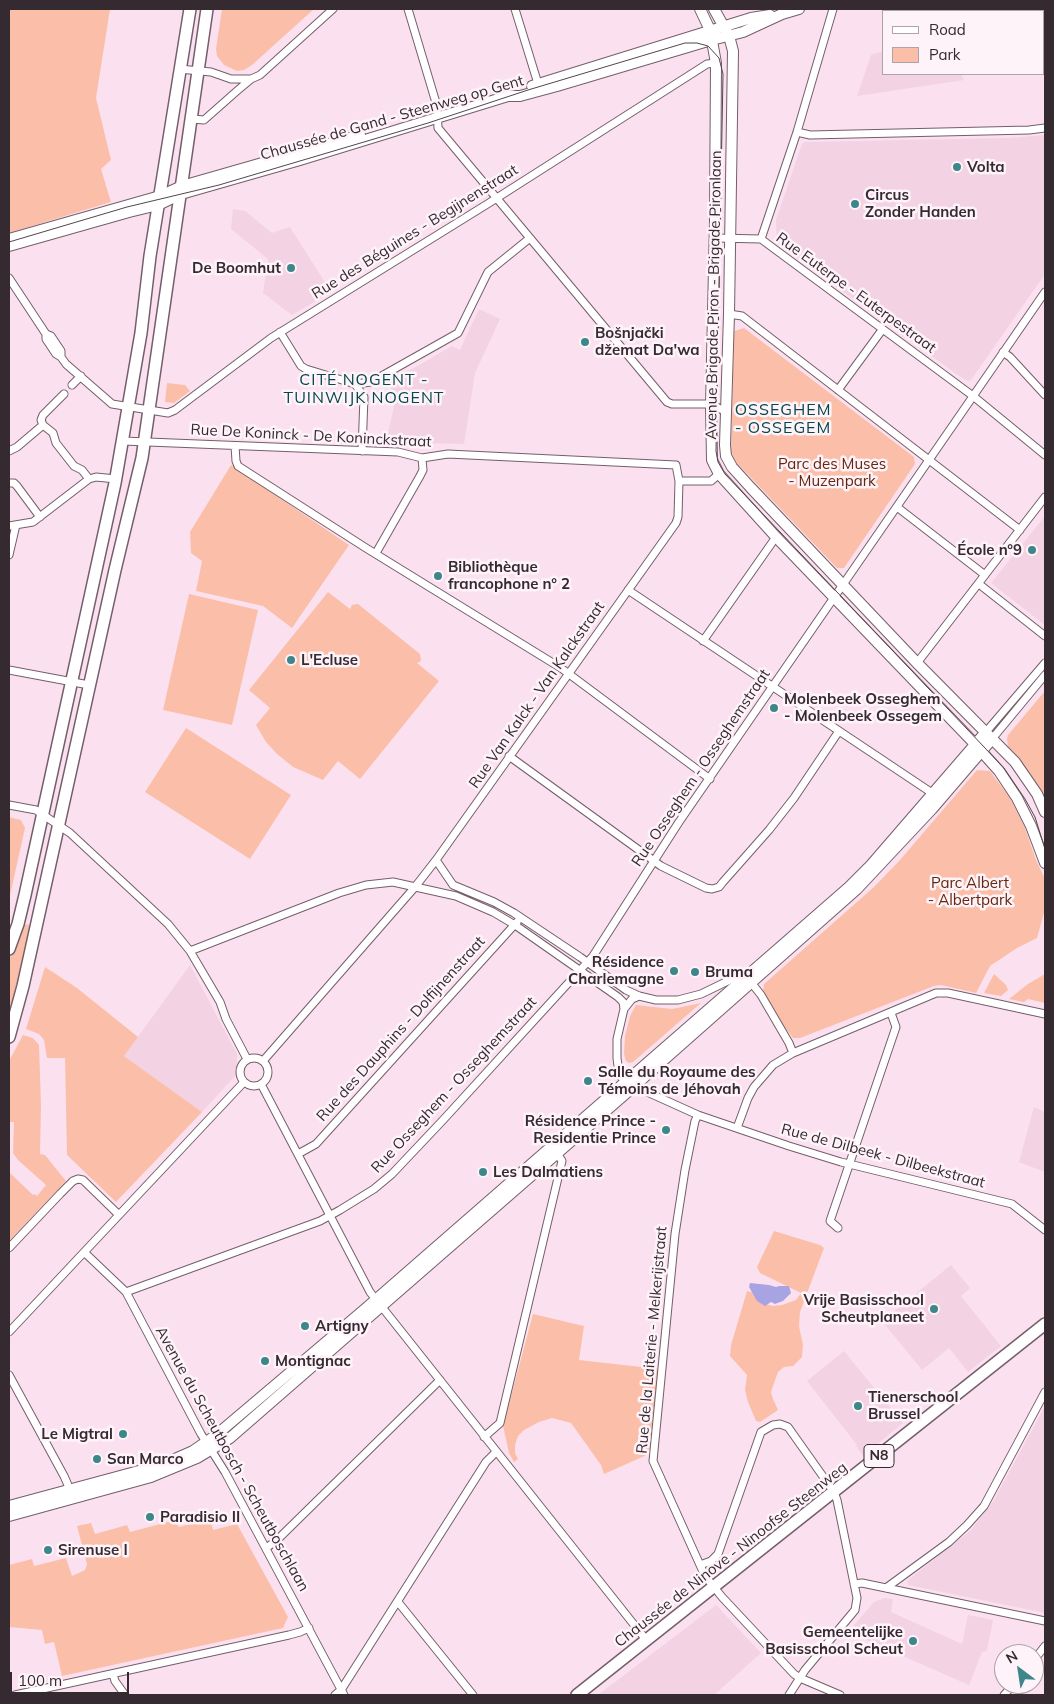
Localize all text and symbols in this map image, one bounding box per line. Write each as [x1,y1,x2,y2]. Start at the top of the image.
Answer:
legend [882,10,1044,75]
text: Road [929,20,966,39]
text: Park [929,45,961,64]
street label: Chaussée de Gand - Steenweg op Gent [258,72,526,164]
street label: Avenue Brigade Piron - Brigade Pironlaan [702,150,726,440]
place label: Volta [967,158,1005,176]
street label: Rue des Béguines - Begijnenstraat [309,161,521,303]
marker: Volta [951,161,963,173]
place label: Circus Zonder Handen [865,186,976,221]
marker: Circus Zonder Handen [849,198,861,210]
street label: Rue Euterpe - Euterpestraat [772,229,940,357]
place label: De Boomhut [192,259,281,277]
marker: De Boomhut [285,262,297,274]
place label: Bošnjački džemat Da'wa [595,324,700,359]
marker: Bošnjački džemat Da'wa [579,336,591,348]
district label: CITÉ NOGENT - TUINWIJK NOGENT [282,370,446,408]
district label: OSSEGHEM - OSSEGEM [734,400,832,438]
street label: Rue De Koninck - De Koninckstraat [190,421,432,451]
park label: Parc des Muses - Muzenpark [778,455,886,490]
place label: École n°9 [957,541,1022,559]
marker: École n°9 [1026,544,1038,556]
place label: Bibliothèque francophone n° 2 [448,558,570,593]
marker: Bibliothèque francophone n° 2 [432,570,444,582]
street label: Rue Van Kalck - Van Kalckstraat [466,598,608,792]
place label: L'Ecluse [301,651,358,669]
marker: L'Ecluse [285,654,297,666]
street label: Rue Osseghem - Osseghemstraat [628,666,774,870]
place label: Molenbeek Osseghem - Molenbeek Ossegem [784,690,942,725]
marker: Molenbeek Osseghem - Molenbeek Ossegem [768,702,780,714]
park label: Parc Albert - Albertpark [928,874,1012,909]
street label: Rue des Dauphins - Dolfijnenstraat [313,933,489,1125]
place label: Résidence Charlemagne [568,953,664,988]
place label: Bruma [705,963,753,981]
marker: Résidence Charlemagne [668,965,680,977]
marker: Bruma [689,966,701,978]
street label: Rue Osseghem - Osseghemstraat [368,993,540,1177]
place label: Salle du Royaume des Témoins de Jéhovah [598,1063,756,1098]
marker: Salle du Royaume des Témoins de Jéhovah [582,1075,594,1087]
place label: Résidence Prince - Residentie Prince [525,1112,656,1147]
street label: Rue de Dilbeek - Dilbeekstraat [779,1120,987,1192]
marker: Résidence Prince - Residentie Prince [660,1124,672,1136]
place label: Les Dalmatiens [493,1163,603,1181]
marker: Les Dalmatiens [477,1166,489,1178]
street label: Rue de la Laiterie - Melkerijstraat [633,1226,671,1454]
place label: Vrije Basisschool Scheutplaneet [804,1291,924,1326]
marker: Vrije Basisschool Scheutplaneet [928,1303,940,1315]
place label: Artigny [315,1317,369,1335]
marker: Artigny [299,1320,311,1332]
street label: Avenue du Scheutbosch - Scheutboschlaan [151,1323,313,1595]
place label: Montignac [275,1352,351,1370]
marker: Montignac [259,1355,271,1367]
place label: Tienerschool Brussel [868,1388,958,1423]
marker: Tienerschool Brussel [852,1400,864,1412]
place label: Le Migtral [41,1425,113,1443]
marker: Le Migtral [117,1428,129,1440]
road number: N8 [864,1444,894,1468]
place label: San Marco [107,1450,184,1468]
marker: San Marco [91,1453,103,1465]
street label: Chaussée de Ninove - Ninoofse Steenweg [611,1459,851,1651]
place label: Paradisio II [160,1508,240,1526]
marker: Paradisio II [144,1511,156,1523]
place label: Sirenuse I [58,1541,128,1559]
marker: Sirenuse I [42,1544,54,1556]
place label: Gemeentelijke Basisschool Scheut [765,1623,903,1658]
marker: Gemeentelijke Basisschool Scheut [907,1635,919,1647]
north arrow [994,1644,1044,1694]
text: N [1003,1647,1021,1667]
scale bar [12,1662,131,1694]
text: 100 m [18,1671,62,1690]

